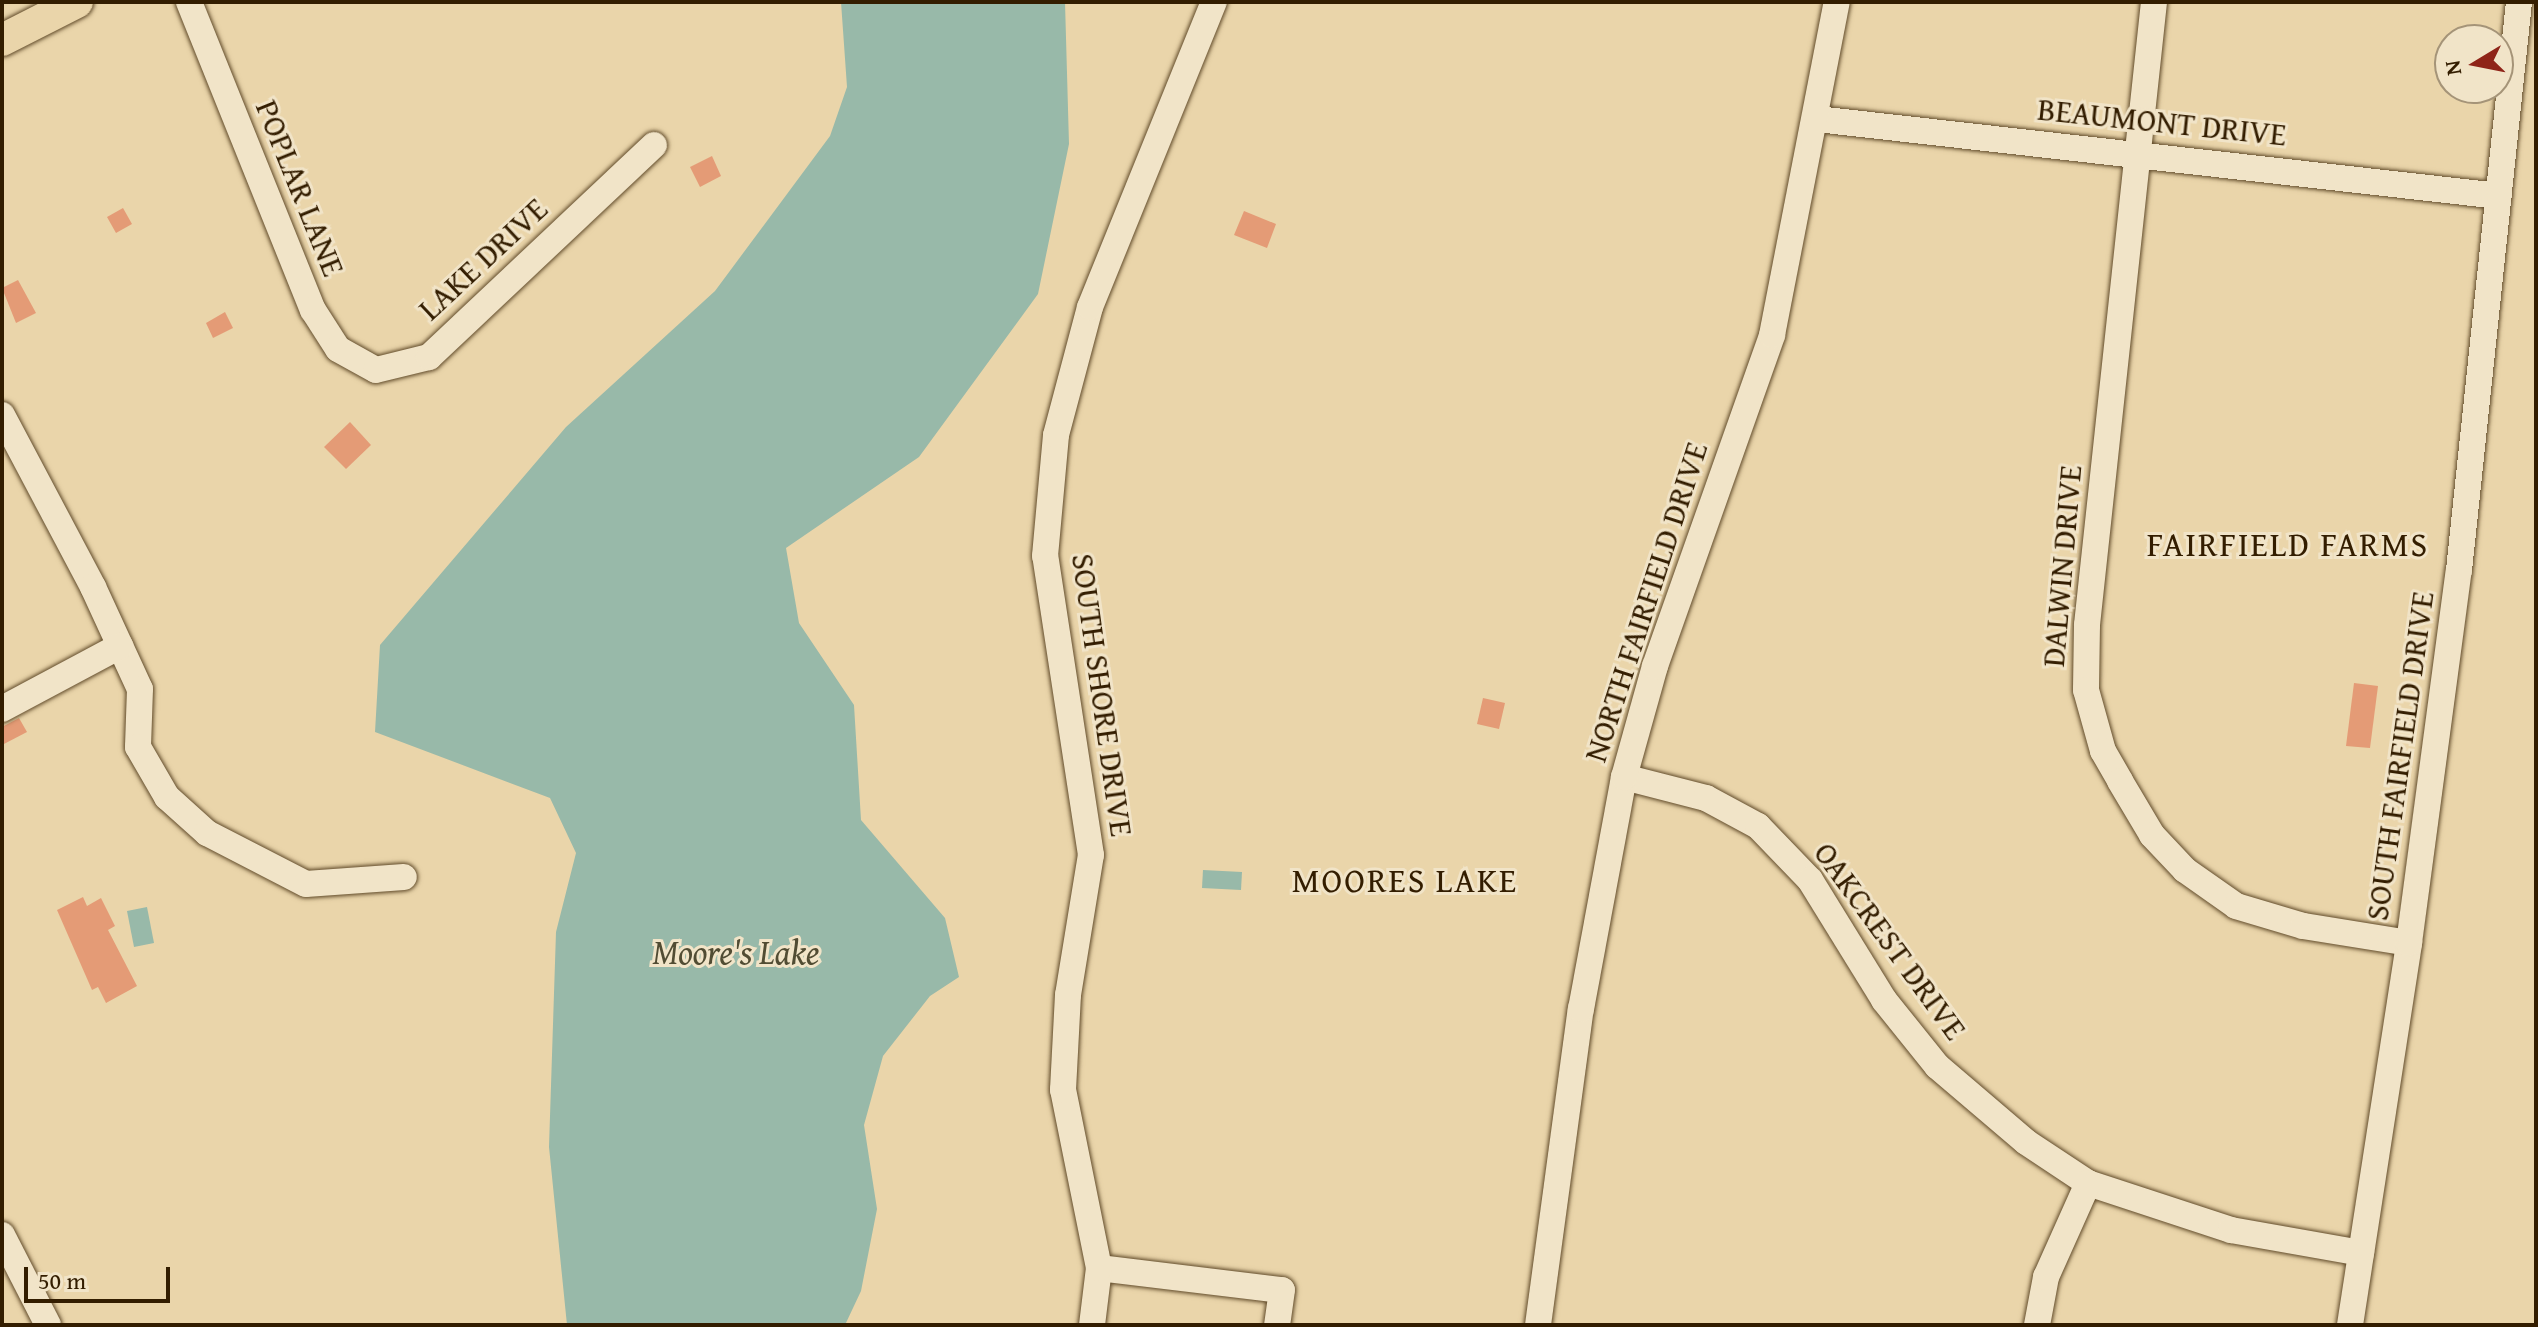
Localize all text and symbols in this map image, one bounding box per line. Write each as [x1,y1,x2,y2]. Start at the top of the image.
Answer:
north arrow [2434,24,2514,104]
text: N [2435,58,2469,78]
street label: BEAUMONT DRIVE [2036,90,2288,154]
street label: POPLAR LANE [247,94,353,282]
street label: LAKE DRIVE [411,190,555,328]
street label: NORTH FAIRFIELD DRIVE [1576,437,1716,767]
street label: DALWIN DRIVE [2034,463,2090,669]
district label: FAIRFIELD FARMS [2147,524,2429,564]
street label: SOUTH SHORE DRIVE [1063,551,1141,839]
street label: SOUTH FAIRFIELD DRIVE [2358,589,2442,923]
street label: OAKCREST DRIVE [1806,835,1974,1047]
district label: MOORES LAKE [1292,860,1518,900]
water label: Moore's Lake [653,932,819,972]
scale bar [28,1251,174,1301]
text: 50 m [38,1263,86,1298]

